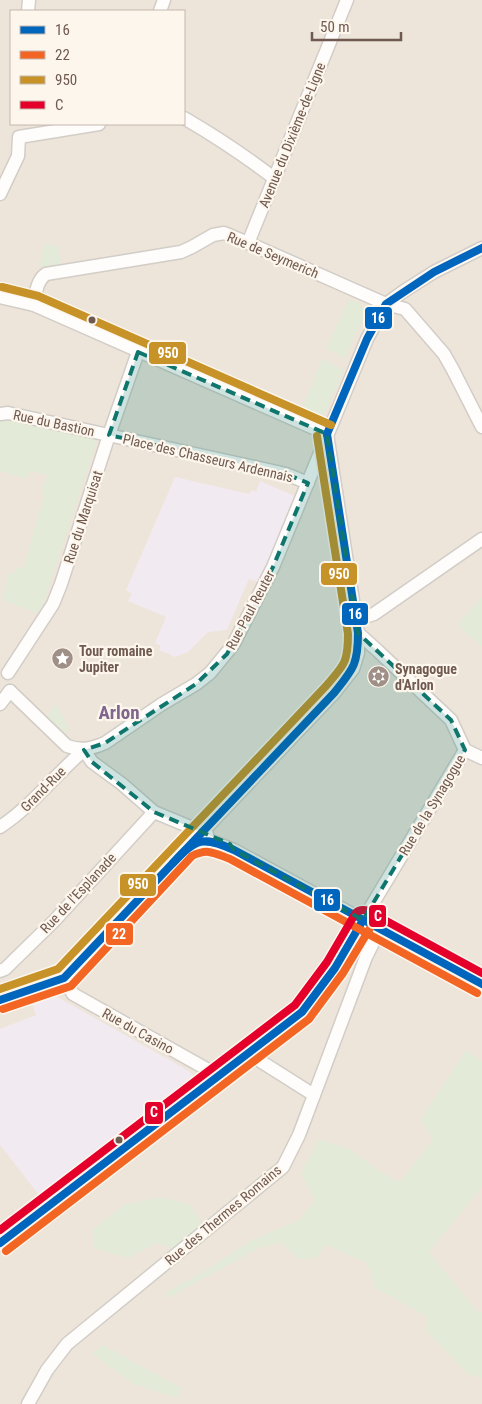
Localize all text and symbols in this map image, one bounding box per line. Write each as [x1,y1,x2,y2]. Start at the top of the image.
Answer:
legend [10,10,185,125]
scale bar [312,10,401,42]
text: 50 m [320,18,350,36]
text: 16 [55,21,70,39]
text: 22 [55,46,70,64]
street label: Avenue du Dixième-de-Ligne [256,60,329,210]
text: 950 [55,71,77,89]
text: C [55,96,64,114]
street label: Rue de Seymerich [225,228,321,282]
line badge: 16 [364,306,393,330]
text: 16 [371,310,385,326]
unlabelled marker [87,315,97,325]
line badge: 950 [148,341,187,365]
text: 950 [157,345,179,361]
street label: Rue du Bastion [12,407,96,439]
street label: Place des Chasseurs Ardennais [121,431,295,485]
street label: Rue du Marquisat [60,469,106,565]
line badge: 950 [320,562,358,586]
text: 950 [328,566,350,582]
street label: Rue Paul Reuter [222,568,278,652]
line badge: 16 [341,602,369,626]
text: 16 [348,606,362,622]
place label: Tour romaine Jupiter [79,643,153,675]
place icon: Tour romaine Jupiter [51,647,75,671]
place label: Synagogue d'Arlon [395,661,457,693]
synagogue icon: Synagogue d'Arlon [367,665,391,689]
district label: Arlon [98,701,140,724]
street label: Rue de la Synagogue [396,751,469,858]
street label: Grand-Rue [17,763,69,815]
street label: Rue de l'Esplanade [37,849,119,936]
line badge: 950 [119,873,157,897]
text: 950 [127,876,149,892]
line badge: 16 [313,888,341,912]
text: 16 [320,892,334,908]
line badge: C [368,904,387,928]
text: C [374,908,382,924]
line badge: 22 [105,922,134,946]
text: 22 [112,926,126,942]
street label: Rue du Casino [100,1005,176,1057]
line badge: C [144,1101,164,1125]
text: C [150,1104,158,1120]
unlabelled marker [114,1135,124,1145]
street label: Rue des Thermes Romains [162,1162,284,1268]

